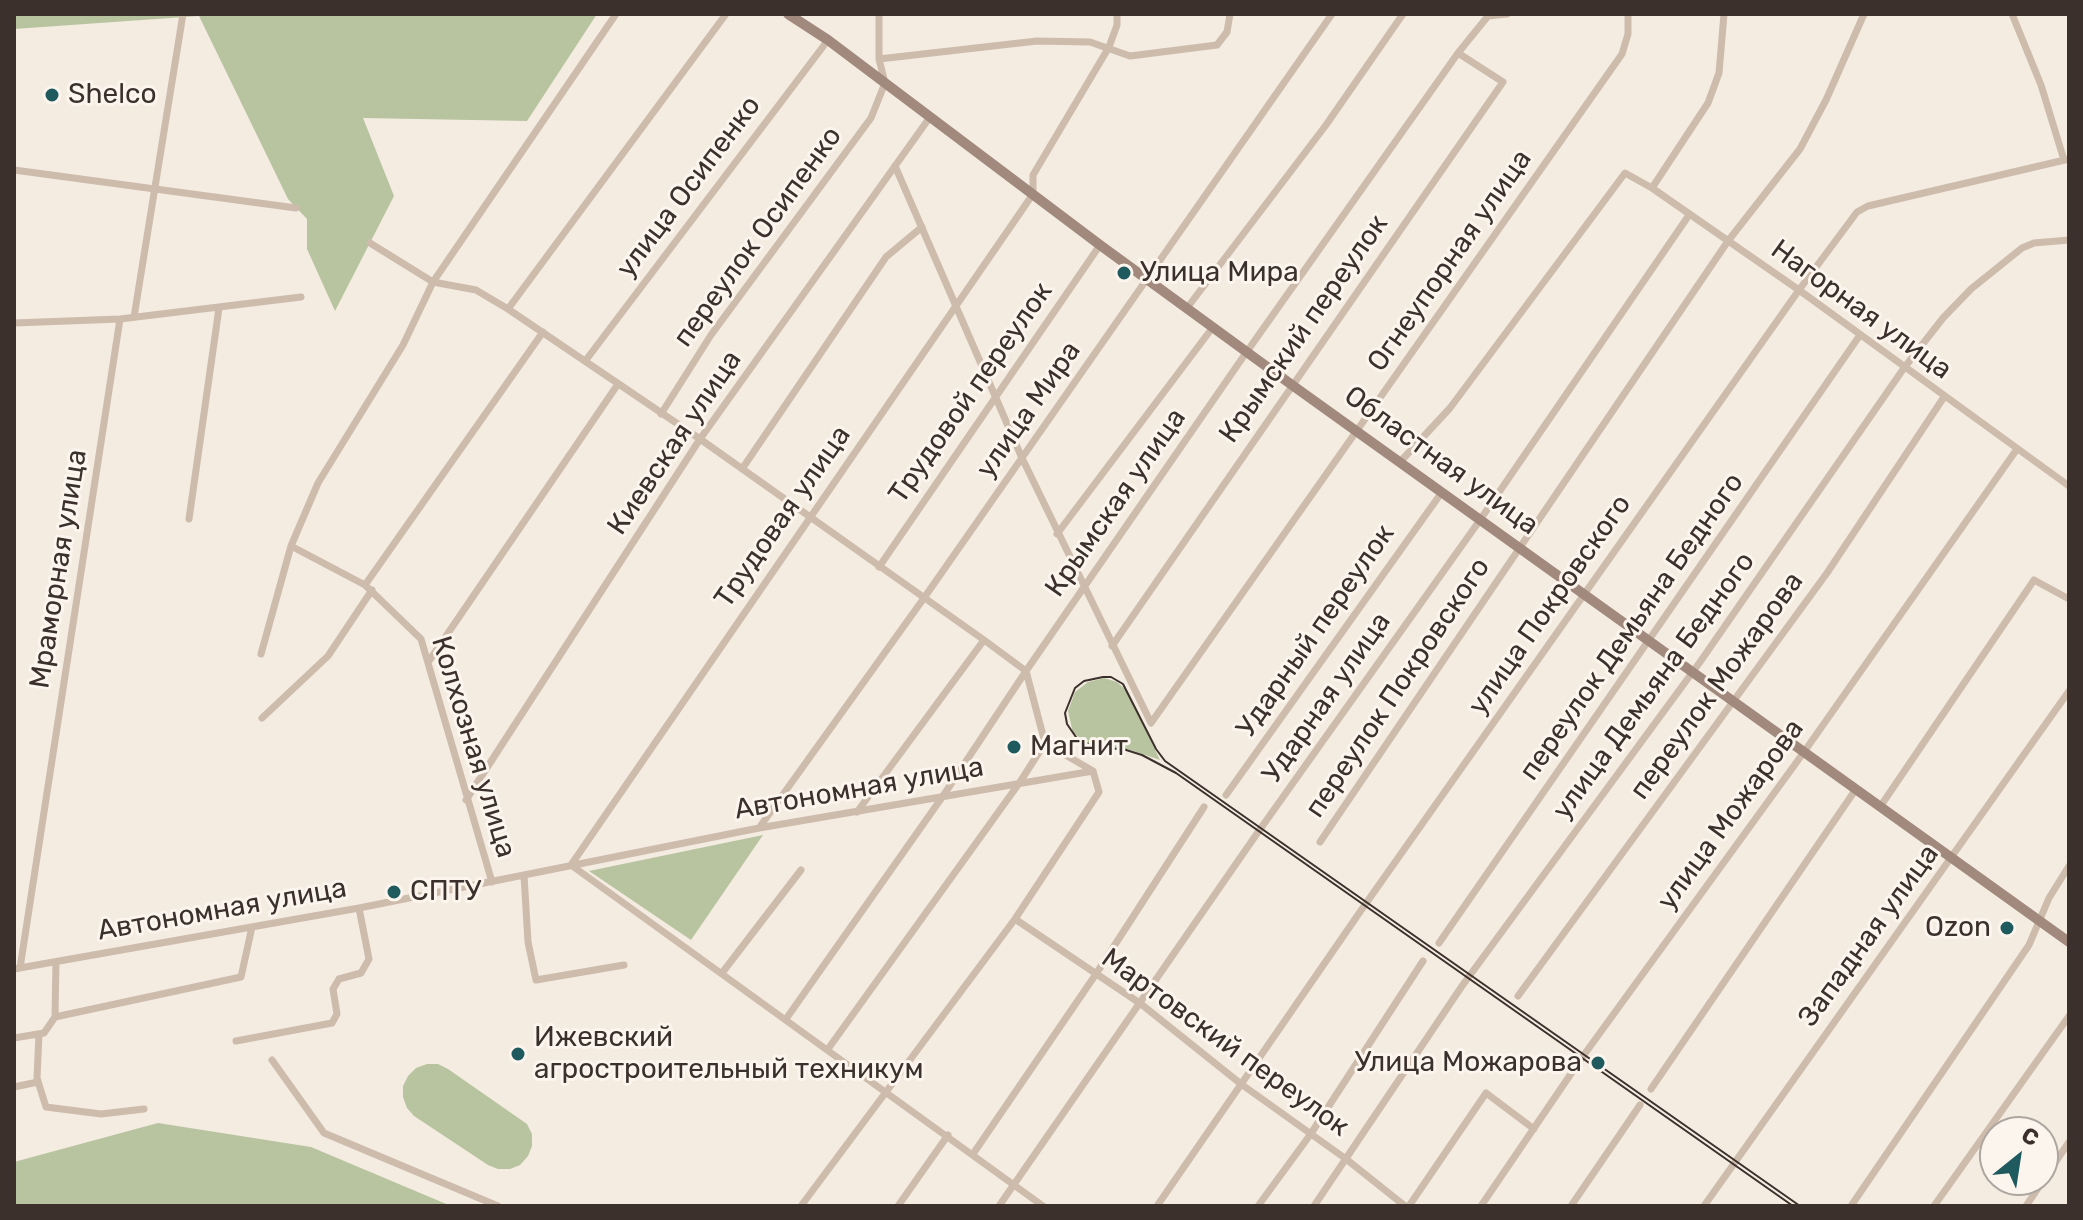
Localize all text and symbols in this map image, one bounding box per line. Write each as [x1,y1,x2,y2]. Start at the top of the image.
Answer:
place label: Shelco [68,78,156,112]
marker: Shelco [43,86,61,104]
street label: улица Осипенко [610,90,768,284]
street label: переулок Осипенко [667,120,849,354]
street label: Огнеупорная улица [1361,144,1539,378]
street label: Крымский переулок [1213,208,1395,450]
street label: Нагорная улица [1764,233,1958,387]
place label: Улица Мира [1140,256,1299,290]
marker: Улица Мира [1115,264,1133,282]
street label: Трудовой переулок [882,276,1060,510]
street label: улица Мира [970,335,1088,485]
street label: Киевская улица [601,345,749,541]
street label: Областная улица [1337,379,1545,543]
street label: Крымская улица [1039,402,1193,604]
street label: Трудовая улица [708,420,858,614]
street label: Мраморная улица [24,447,94,691]
street label: переулок Демьяна Бедного [1513,467,1751,787]
street label: улица Покровского [1461,489,1639,721]
street label: Ударный переулок [1230,518,1402,744]
street label: улица Демьяна Бедного [1546,546,1762,826]
street label: переулок Покровского [1299,552,1497,824]
street label: переулок Можарова [1623,566,1811,806]
street label: Ударная улица [1256,606,1398,790]
street label: Колхозная улица [423,632,523,862]
street label: улица Можарова [1651,713,1811,917]
place label: Магнит [1030,730,1128,764]
marker: Магнит [1005,738,1023,756]
street label: Автономная улица [732,751,986,827]
street label: Западная улица [1792,838,1946,1034]
street label: Автономная улица [95,872,349,948]
place label: СПТУ [410,875,481,909]
marker: СПТУ [385,883,403,901]
place label: Ozon [1925,911,1991,945]
marker: Ozon [1998,919,2016,937]
street label: Мартовский переулок [1095,942,1355,1144]
place label: Ижевский агростроительный техникум [534,1021,923,1087]
marker: Ижевский агростроительный техникум [509,1045,527,1063]
place label: Улица Можарова [1355,1046,1582,1080]
marker: Улица Можарова [1589,1054,1607,1072]
north arrow [1979,1116,2059,1196]
text: С [2017,1121,2044,1152]

